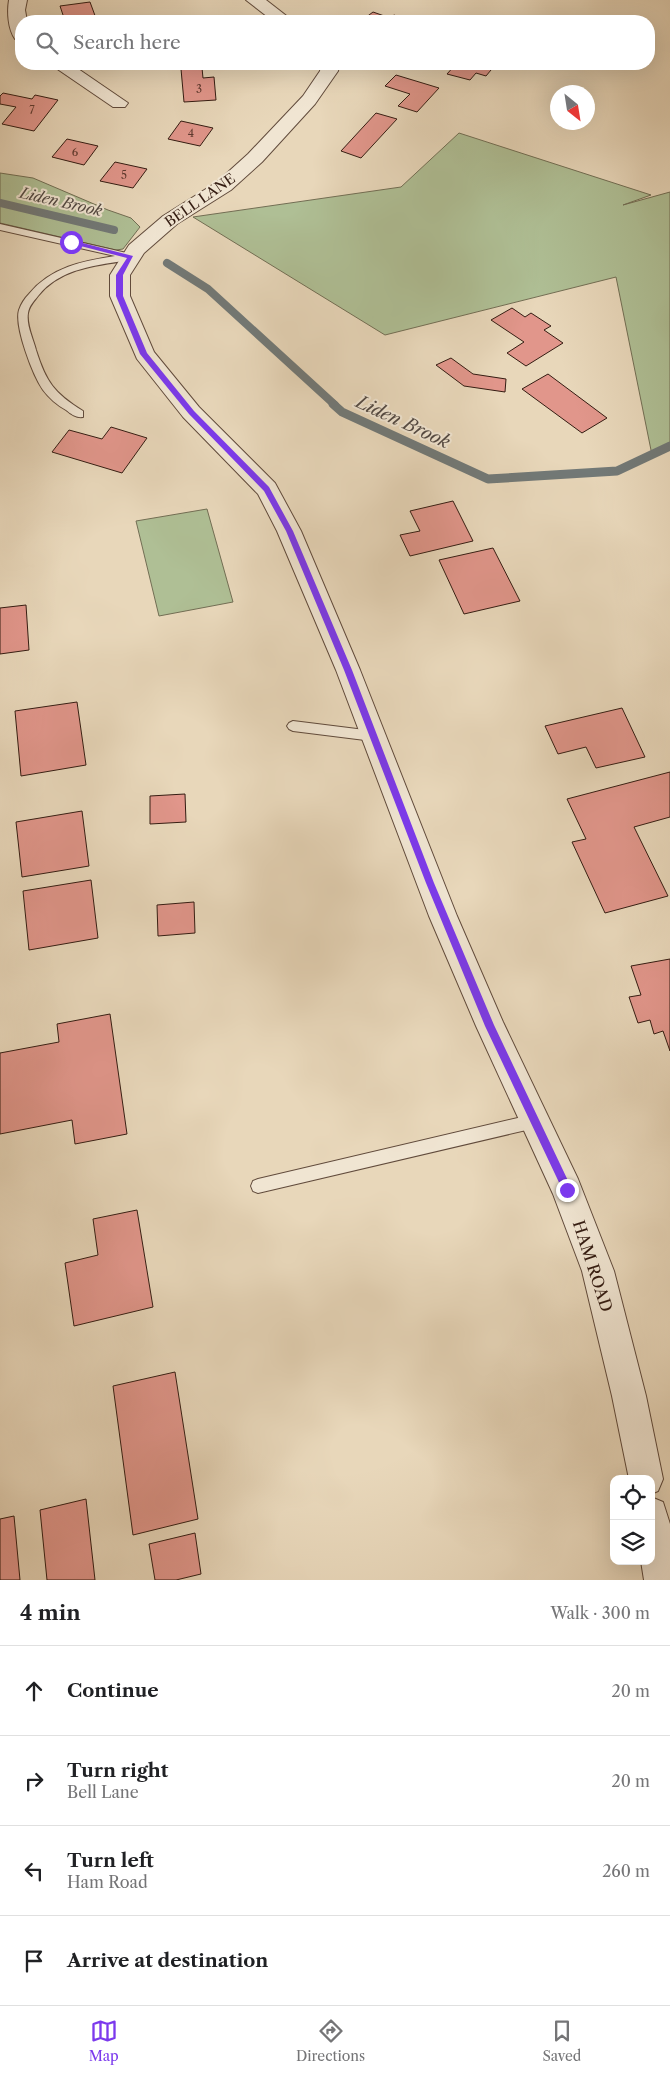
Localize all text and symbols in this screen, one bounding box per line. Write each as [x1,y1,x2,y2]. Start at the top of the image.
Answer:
search box [15,15,655,70]
icon: search [33,29,61,57]
text: Search here [73,31,181,54]
house number: 3 [196,82,202,96]
north arrow [550,85,595,130]
house number: 7 [29,103,35,117]
house number: 4 [188,126,194,140]
house number: 6 [72,145,79,159]
house number: 5 [121,168,127,182]
street label: BELL LANE [161,169,239,231]
water label: Liden Brook [17,183,104,220]
route start [60,231,83,254]
water label: Liden Brook [351,390,454,454]
route end [556,1179,579,1202]
street label: HAM ROAD [569,1218,617,1314]
map controls [610,1475,655,1565]
button: locate [610,1475,655,1520]
button: layers [610,1520,655,1565]
text: 4 min [20,1600,81,1625]
text: Walk · 300 m [551,1603,650,1623]
icon: ahead [20,1677,48,1705]
text: Continue [67,1679,159,1702]
text: 20 m [611,1681,650,1701]
text: Turn right [67,1759,168,1782]
icon: right [20,1767,48,1795]
text: 20 m [611,1771,650,1791]
text: Bell Lane [67,1782,139,1802]
text: Turn left [67,1849,154,1872]
icon: left [20,1857,48,1885]
text: 260 m [602,1861,650,1881]
text: Ham Road [67,1872,148,1892]
icon: arrive [20,1947,48,1975]
text: Arrive at destination [67,1949,268,1972]
tab: Map [89,2017,119,2065]
tab: Directions [296,2017,365,2065]
tab: Saved [542,2017,581,2065]

